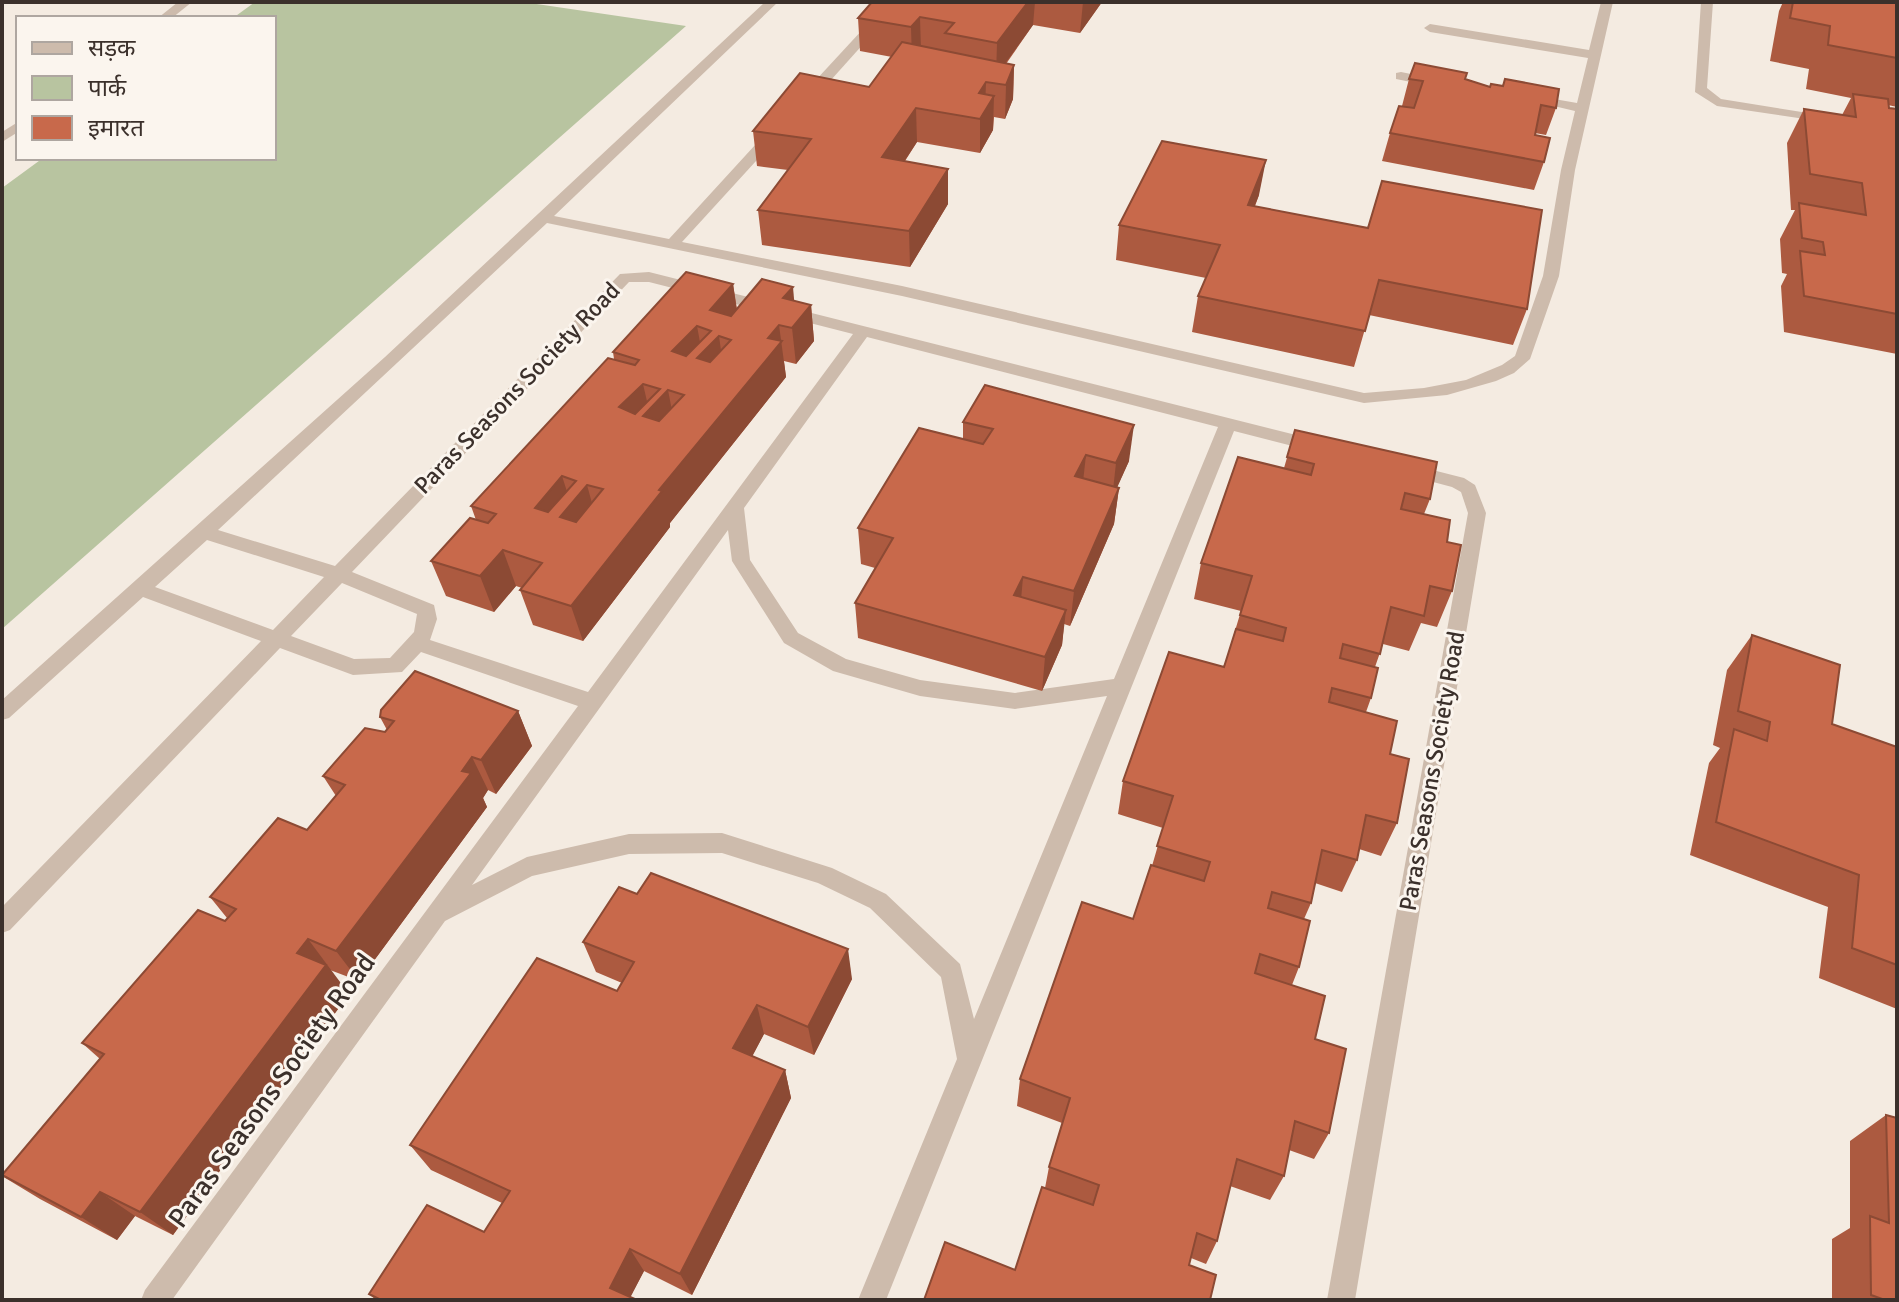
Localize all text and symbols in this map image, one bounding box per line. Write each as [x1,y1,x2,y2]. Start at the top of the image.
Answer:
legend [16,16,276,160]
text: सड़क [88,33,136,63]
text: पार्क [88,73,127,103]
text: इमारत [88,113,145,143]
street label: Paras Seasons Society Road [408,276,626,500]
street label: Paras Seasons Society Road [1393,629,1471,913]
street label: Paras Seasons Society Road [161,947,383,1234]

